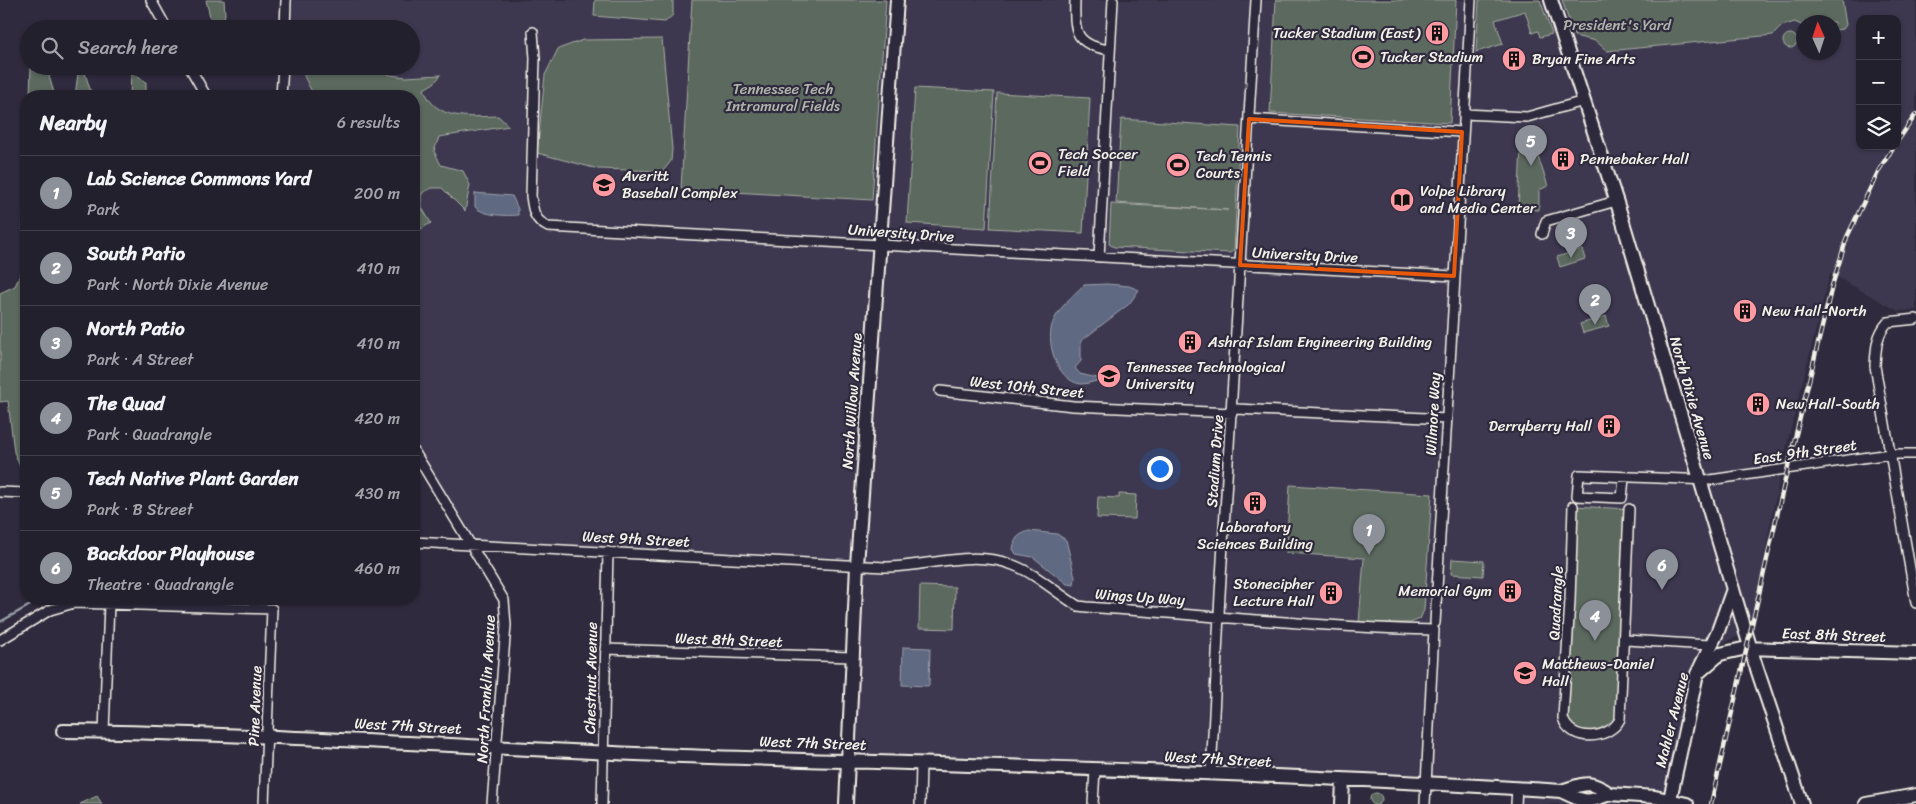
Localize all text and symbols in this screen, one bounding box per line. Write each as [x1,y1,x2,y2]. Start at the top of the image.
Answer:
park label: President's Yard [1563,12,1672,38]
north arrow [1796,15,1841,60]
map controls [1856,15,1901,150]
button: + [1856,15,1901,60]
search box [20,20,420,75]
place label: Tucker Stadium (East) [1273,20,1421,46]
building icon: Tucker Stadium (East) [1424,20,1450,46]
text: Search here [78,31,178,64]
icon: search [38,34,66,62]
sports icon: Tucker Stadium [1350,44,1376,70]
place label: Tucker Stadium [1380,44,1483,70]
building icon: Bryan Fine Arts [1501,46,1527,72]
place label: Bryan Fine Arts [1532,46,1636,72]
button: − [1856,60,1901,105]
park label: Tennessee Tech Intramural Fields [725,76,841,119]
text: Nearby [40,104,106,142]
button: layers [1856,105,1901,150]
text: 6 results [337,108,400,137]
pin: 5 [1515,125,1547,166]
place label: Tech Soccer Field [1058,141,1138,184]
place label: Tech Tennis Courts [1196,143,1272,186]
building icon: Pennebaker Hall [1550,146,1576,172]
place label: Pennebaker Hall [1580,146,1689,172]
sports icon: Tech Soccer Field [1027,150,1053,176]
sports icon: Tech Tennis Courts [1165,152,1191,178]
text: Lab Science Commons Yard [87,162,311,195]
place label: Averitt Baseball Complex [621,163,738,206]
school or university icon: Averitt Baseball Complex [591,172,617,198]
place label: Volpe Library and Media Center [1420,178,1537,221]
text: 1 [53,179,59,208]
text: 200 m [354,179,400,208]
library icon: Volpe Library and Media Center [1389,187,1415,213]
text: Park [87,195,120,224]
street label: University Drive [847,216,955,250]
pin: 3 [1555,217,1587,258]
text: South Patio [87,237,185,270]
street label: University Drive [1251,239,1359,271]
text: 2 [51,254,61,283]
text: 410 m [357,254,400,283]
text: Park · North Dixie Avenue [87,270,268,299]
pin: 2 [1579,284,1611,325]
building icon: New Hall-North [1732,298,1758,324]
place label: New Hall-North [1762,298,1867,324]
text: North Patio [87,312,185,345]
text: 3 [52,329,60,358]
text: 410 m [357,329,400,358]
building icon: Ashraf Islam Engineering Building [1177,329,1203,355]
place label: Ashraf Islam Engineering Building [1207,329,1432,355]
street label: North Willow Avenue [834,332,870,470]
street label: North Dixie Avenue [1662,333,1722,463]
text: Park · A Street [87,345,194,374]
place label: Tennessee Technological University [1126,354,1286,397]
school or university icon: Tennessee Technological University [1096,363,1122,389]
street label: West 10th Street [969,368,1086,406]
street label: Wilmore Way [1418,372,1448,456]
text: The Quad [87,387,164,420]
building icon: New Hall-South [1745,391,1771,417]
place label: New Hall-South [1776,391,1880,417]
text: 4 [51,404,61,433]
text: 420 m [354,404,400,433]
street label: Stadium Drive [1199,413,1231,508]
place label: Derryberry Hall [1489,413,1593,439]
building icon: Derryberry Hall [1596,413,1622,439]
text: Park · Quadrangle [87,420,212,449]
street label: East 9th Street [1752,432,1859,472]
your location [1147,456,1173,482]
text: Tech Native Plant Garden [87,462,299,495]
text: 5 [51,479,61,508]
text: 430 m [355,479,400,508]
building icon: Laboratory Sciences Building [1242,490,1268,516]
text: Park · B Street [87,495,193,524]
place label: Laboratory Sciences Building [1197,514,1313,557]
pin: 1 [1353,514,1385,555]
street label: West 9th Street [582,523,691,555]
text: Backdoor Playhouse [87,537,254,570]
pin: 6 [1646,549,1678,590]
text: 6 [51,554,61,583]
text: 460 m [354,554,400,583]
street label: Quadrangle [1541,565,1571,641]
text: Theatre · Quadrangle [87,570,234,599]
place label: Stonecipher Lecture Hall [1233,571,1315,614]
place label: Memorial Gym [1398,578,1492,604]
building icon: Memorial Gym [1497,578,1523,604]
building icon: Stonecipher Lecture Hall [1318,580,1344,606]
street label: Wings Up Way [1094,581,1186,613]
pin: 4 [1579,600,1611,641]
street label: North Franklin Avenue [469,614,503,764]
street label: East 8th Street [1781,620,1887,650]
street label: Chestnut Avenue [577,621,605,734]
street label: West 8th Street [675,625,784,655]
place label: Matthews-Daniel Hall [1542,651,1655,694]
school or university icon: Matthews-Daniel Hall [1512,660,1538,686]
street label: Pine Avenue [241,665,269,747]
street label: Mahler Avenue [1648,669,1696,770]
street label: West 7th Street [354,710,463,742]
street label: West 7th Street [759,728,867,758]
street label: West 7th Street [1164,743,1273,775]

